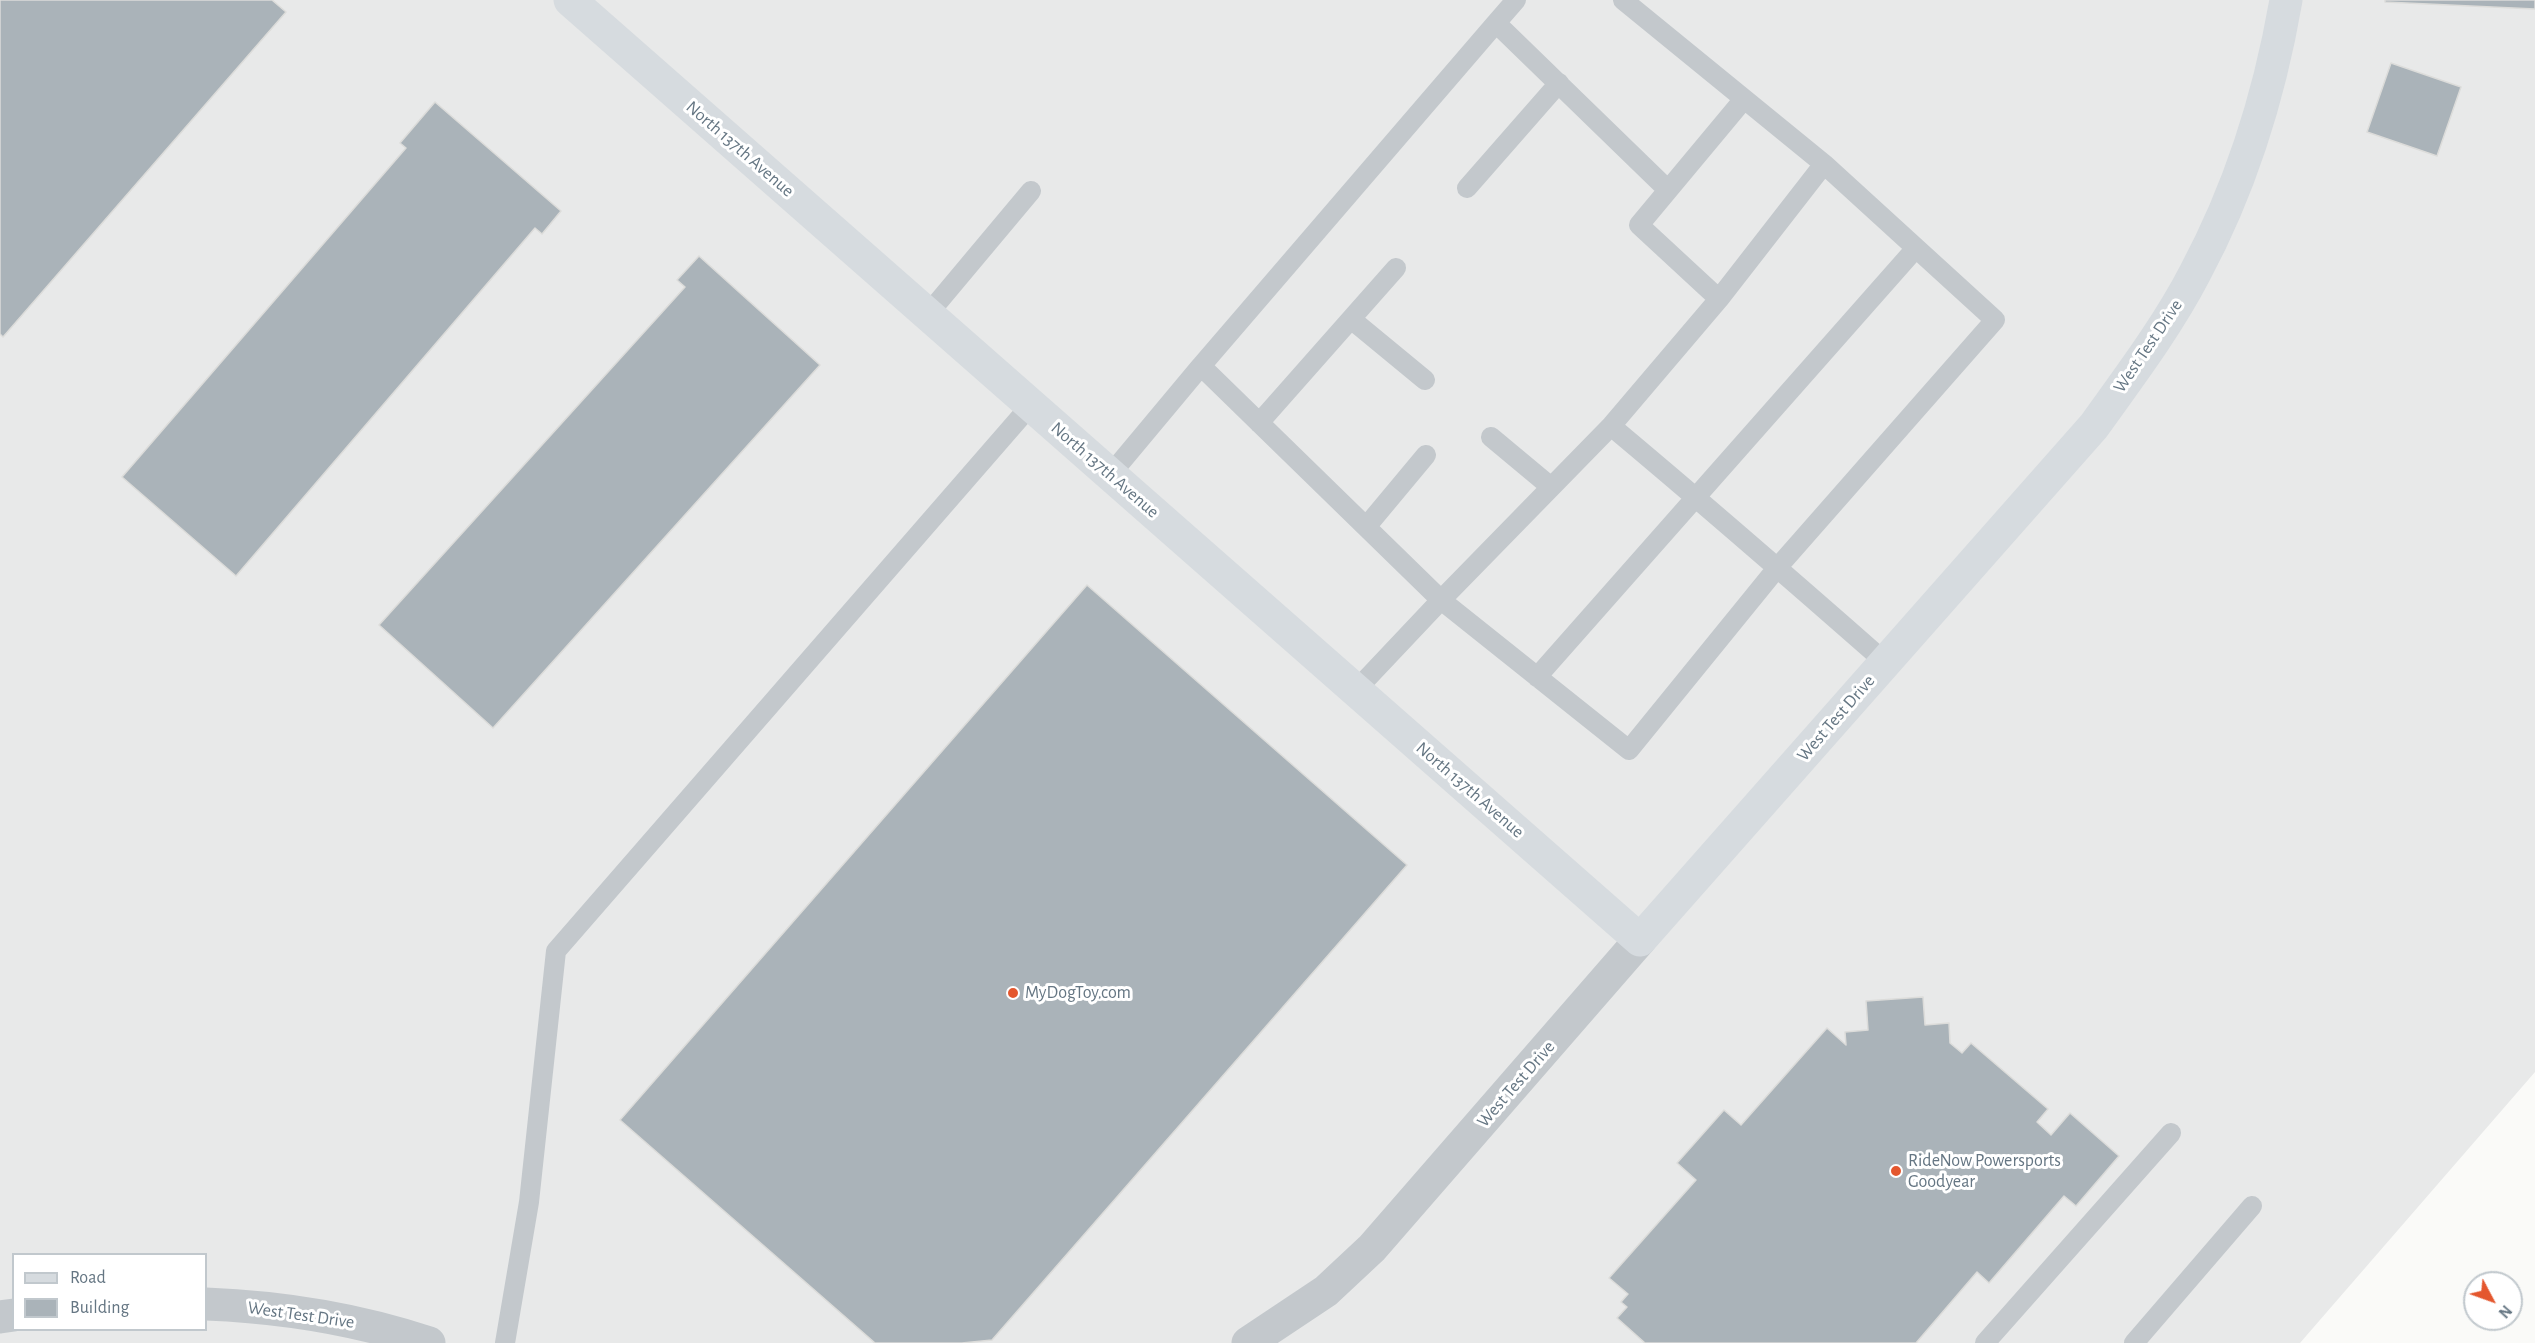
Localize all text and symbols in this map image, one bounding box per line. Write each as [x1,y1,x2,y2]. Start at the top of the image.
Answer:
street label: North 137th Avenue [682,96,798,202]
street label: West Test Drive [2109,295,2187,397]
street label: North 137th Avenue [1047,417,1163,523]
street label: West Test Drive [1793,670,1879,766]
street label: North 137th Avenue [1412,737,1528,843]
place label: MyDogToy.com [1025,982,1131,1004]
marker: MyDogToy.com [1006,986,1020,1000]
street label: West Test Drive [1473,1036,1559,1132]
place label: RideNow Powersports Goodyear [1908,1150,2061,1192]
marker: RideNow Powersports Goodyear [1889,1164,1903,1178]
legend [12,1253,207,1331]
text: Road [70,1269,106,1287]
north arrow [2463,1271,2523,1331]
street label: West Test Drive [246,1297,356,1333]
text: Building [70,1299,129,1317]
text: N [2495,1302,2515,1321]

